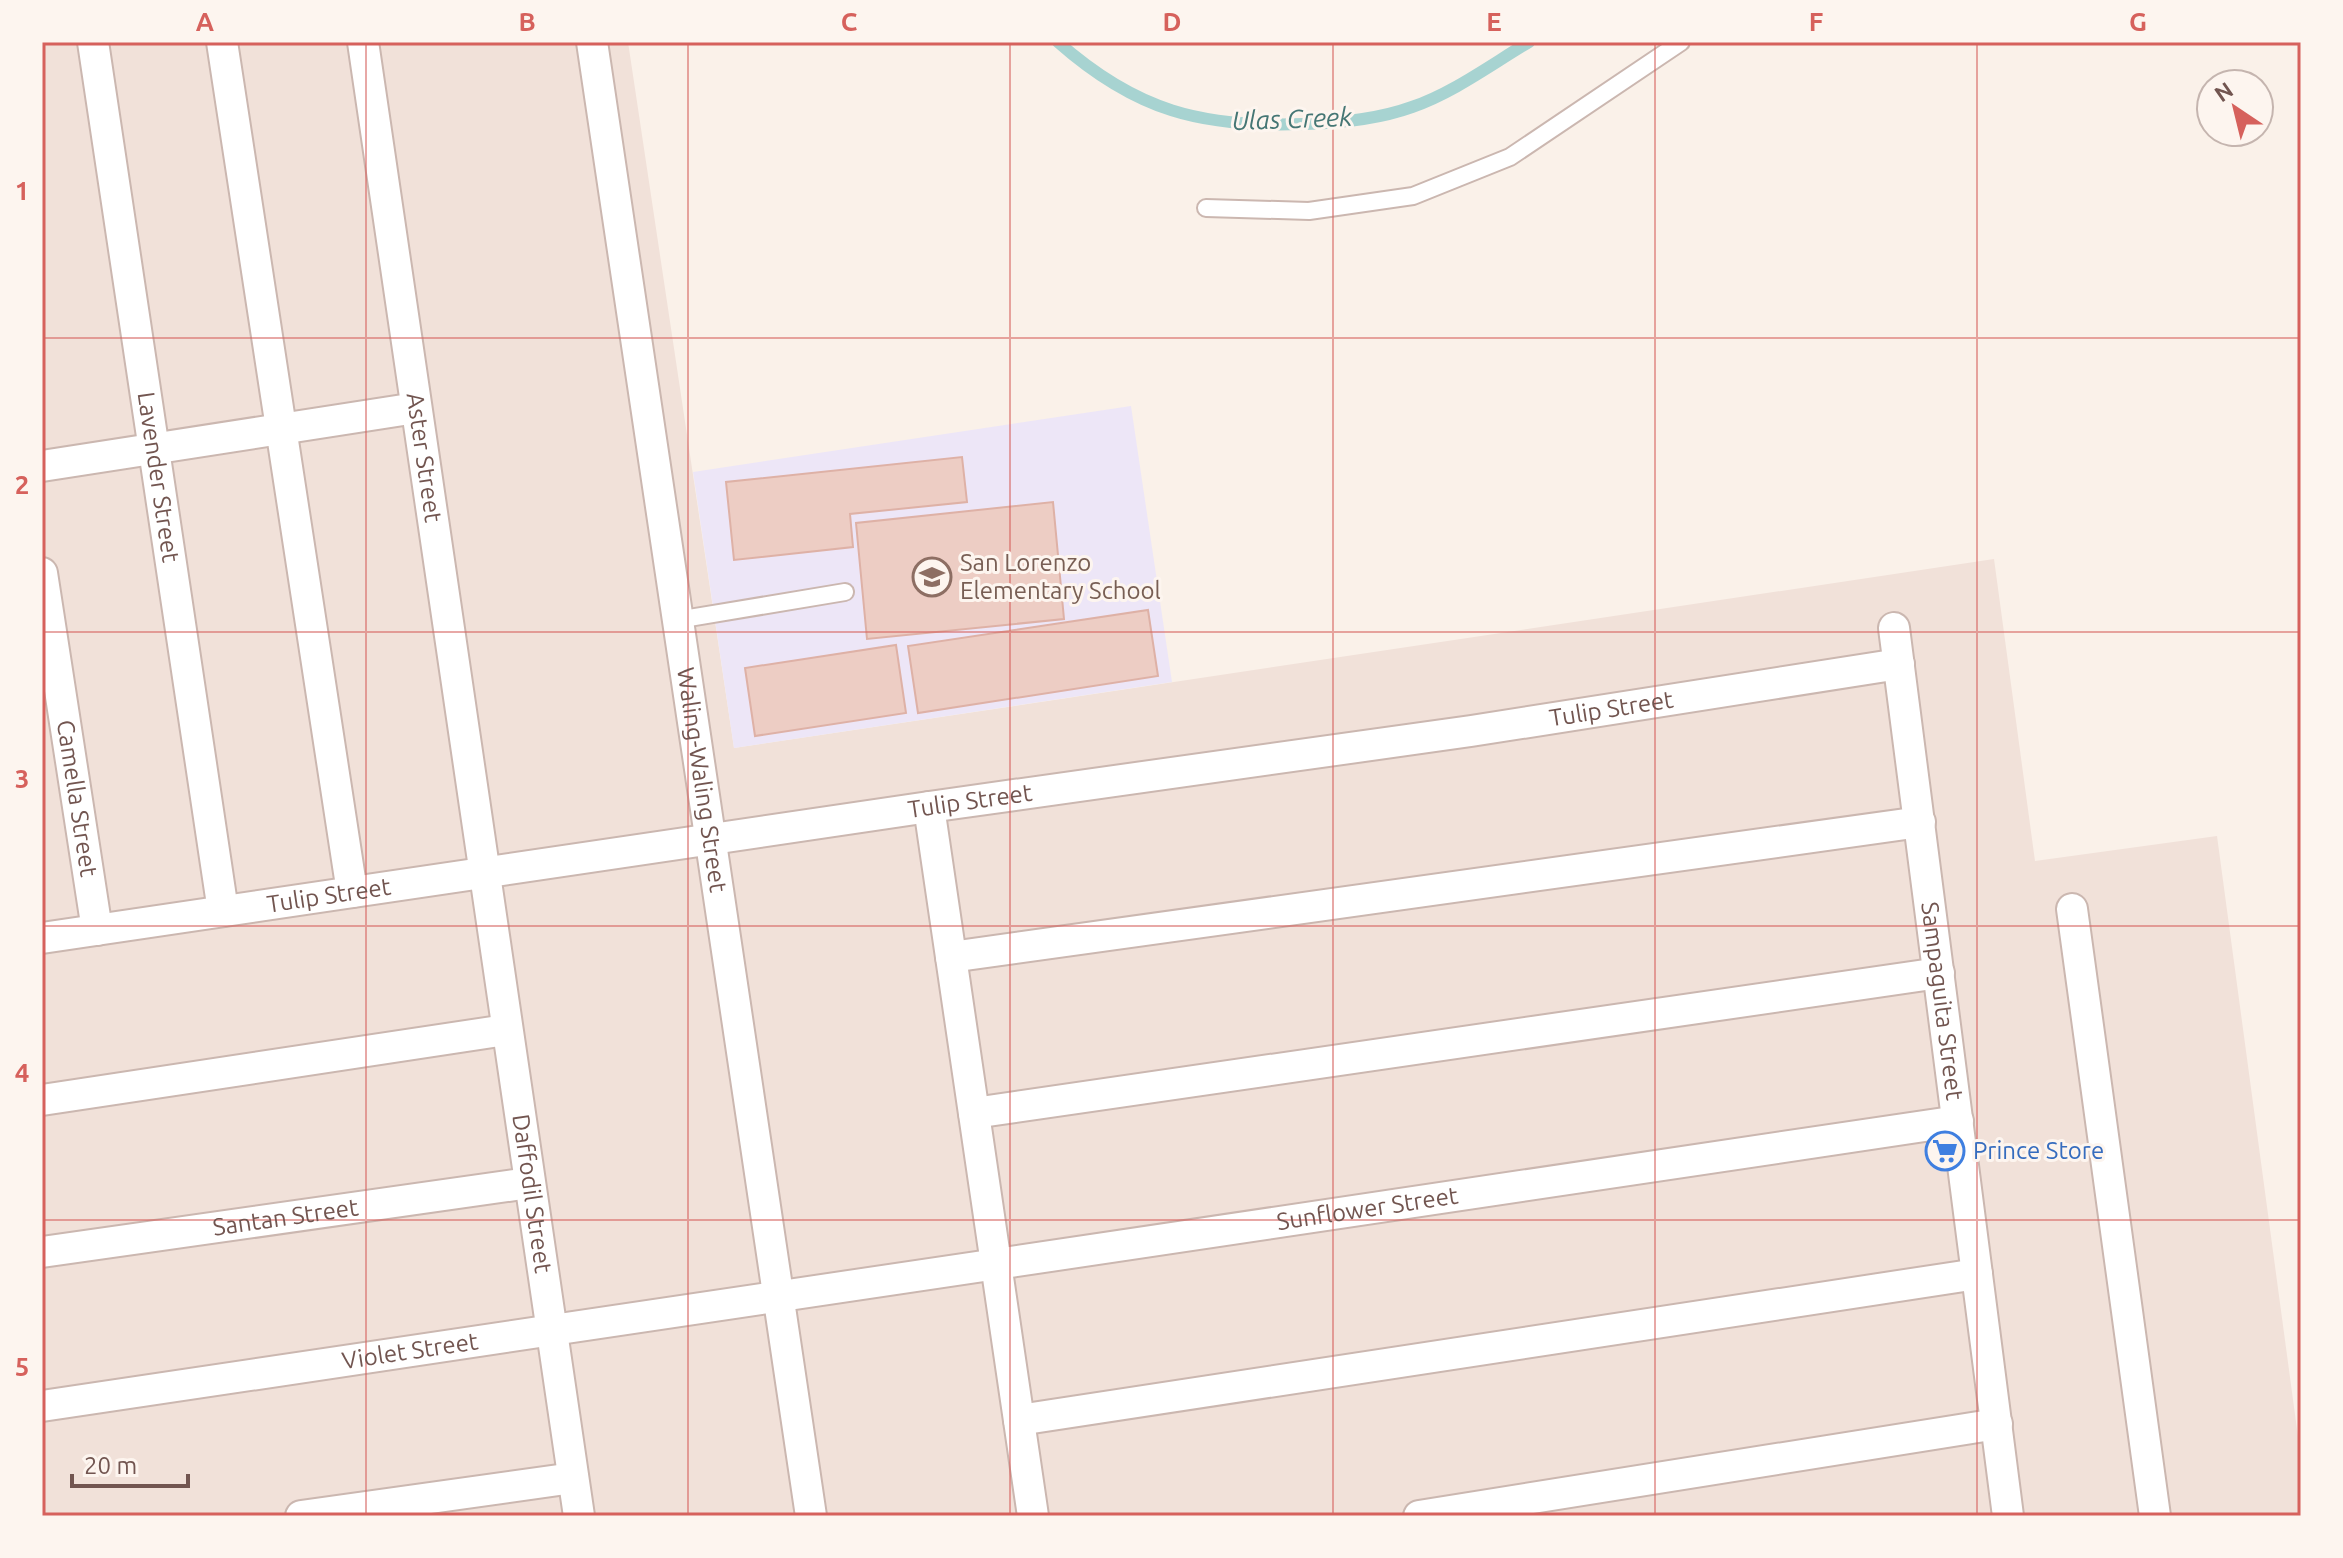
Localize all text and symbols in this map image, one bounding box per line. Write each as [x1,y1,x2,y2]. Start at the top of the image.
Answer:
text: A [196,7,215,36]
text: B [518,7,536,36]
text: C [841,7,858,36]
text: D [1163,7,1181,36]
text: E [1486,7,1502,36]
text: F [1809,7,1823,36]
text: G [2129,7,2147,36]
north arrow [2195,68,2275,148]
text: N [2209,76,2237,106]
water label: Ulas Creek [1231,102,1354,135]
text: 1 [15,176,29,205]
street label: Lavender Street [133,390,185,565]
street label: Aster Street [402,391,447,525]
text: 2 [15,470,29,499]
place label: San Lorenzo Elementary School [960,549,1161,604]
school or university icon: San Lorenzo Elementary School [911,556,953,598]
street label: Waling-Waling Street [672,666,732,895]
street label: Tulip Street [1547,685,1676,732]
street label: Camella Street [52,718,103,879]
text: 3 [15,764,29,793]
street label: Tulip Street [906,779,1034,823]
street label: Tulip Street [265,873,393,918]
street label: Sampaguita Street [1916,900,1969,1102]
text: 4 [15,1058,29,1087]
street label: Daffodil Street [507,1112,557,1275]
supermarket icon: Prince Store [1924,1130,1966,1172]
place label: Prince Store [1973,1137,2104,1164]
street label: Sunflower Street [1275,1181,1460,1235]
street label: Santan Street [211,1193,361,1241]
street label: Violet Street [340,1327,480,1374]
text: 5 [15,1352,29,1381]
scale bar [72,1438,188,1488]
text: 20 m [84,1452,137,1479]

